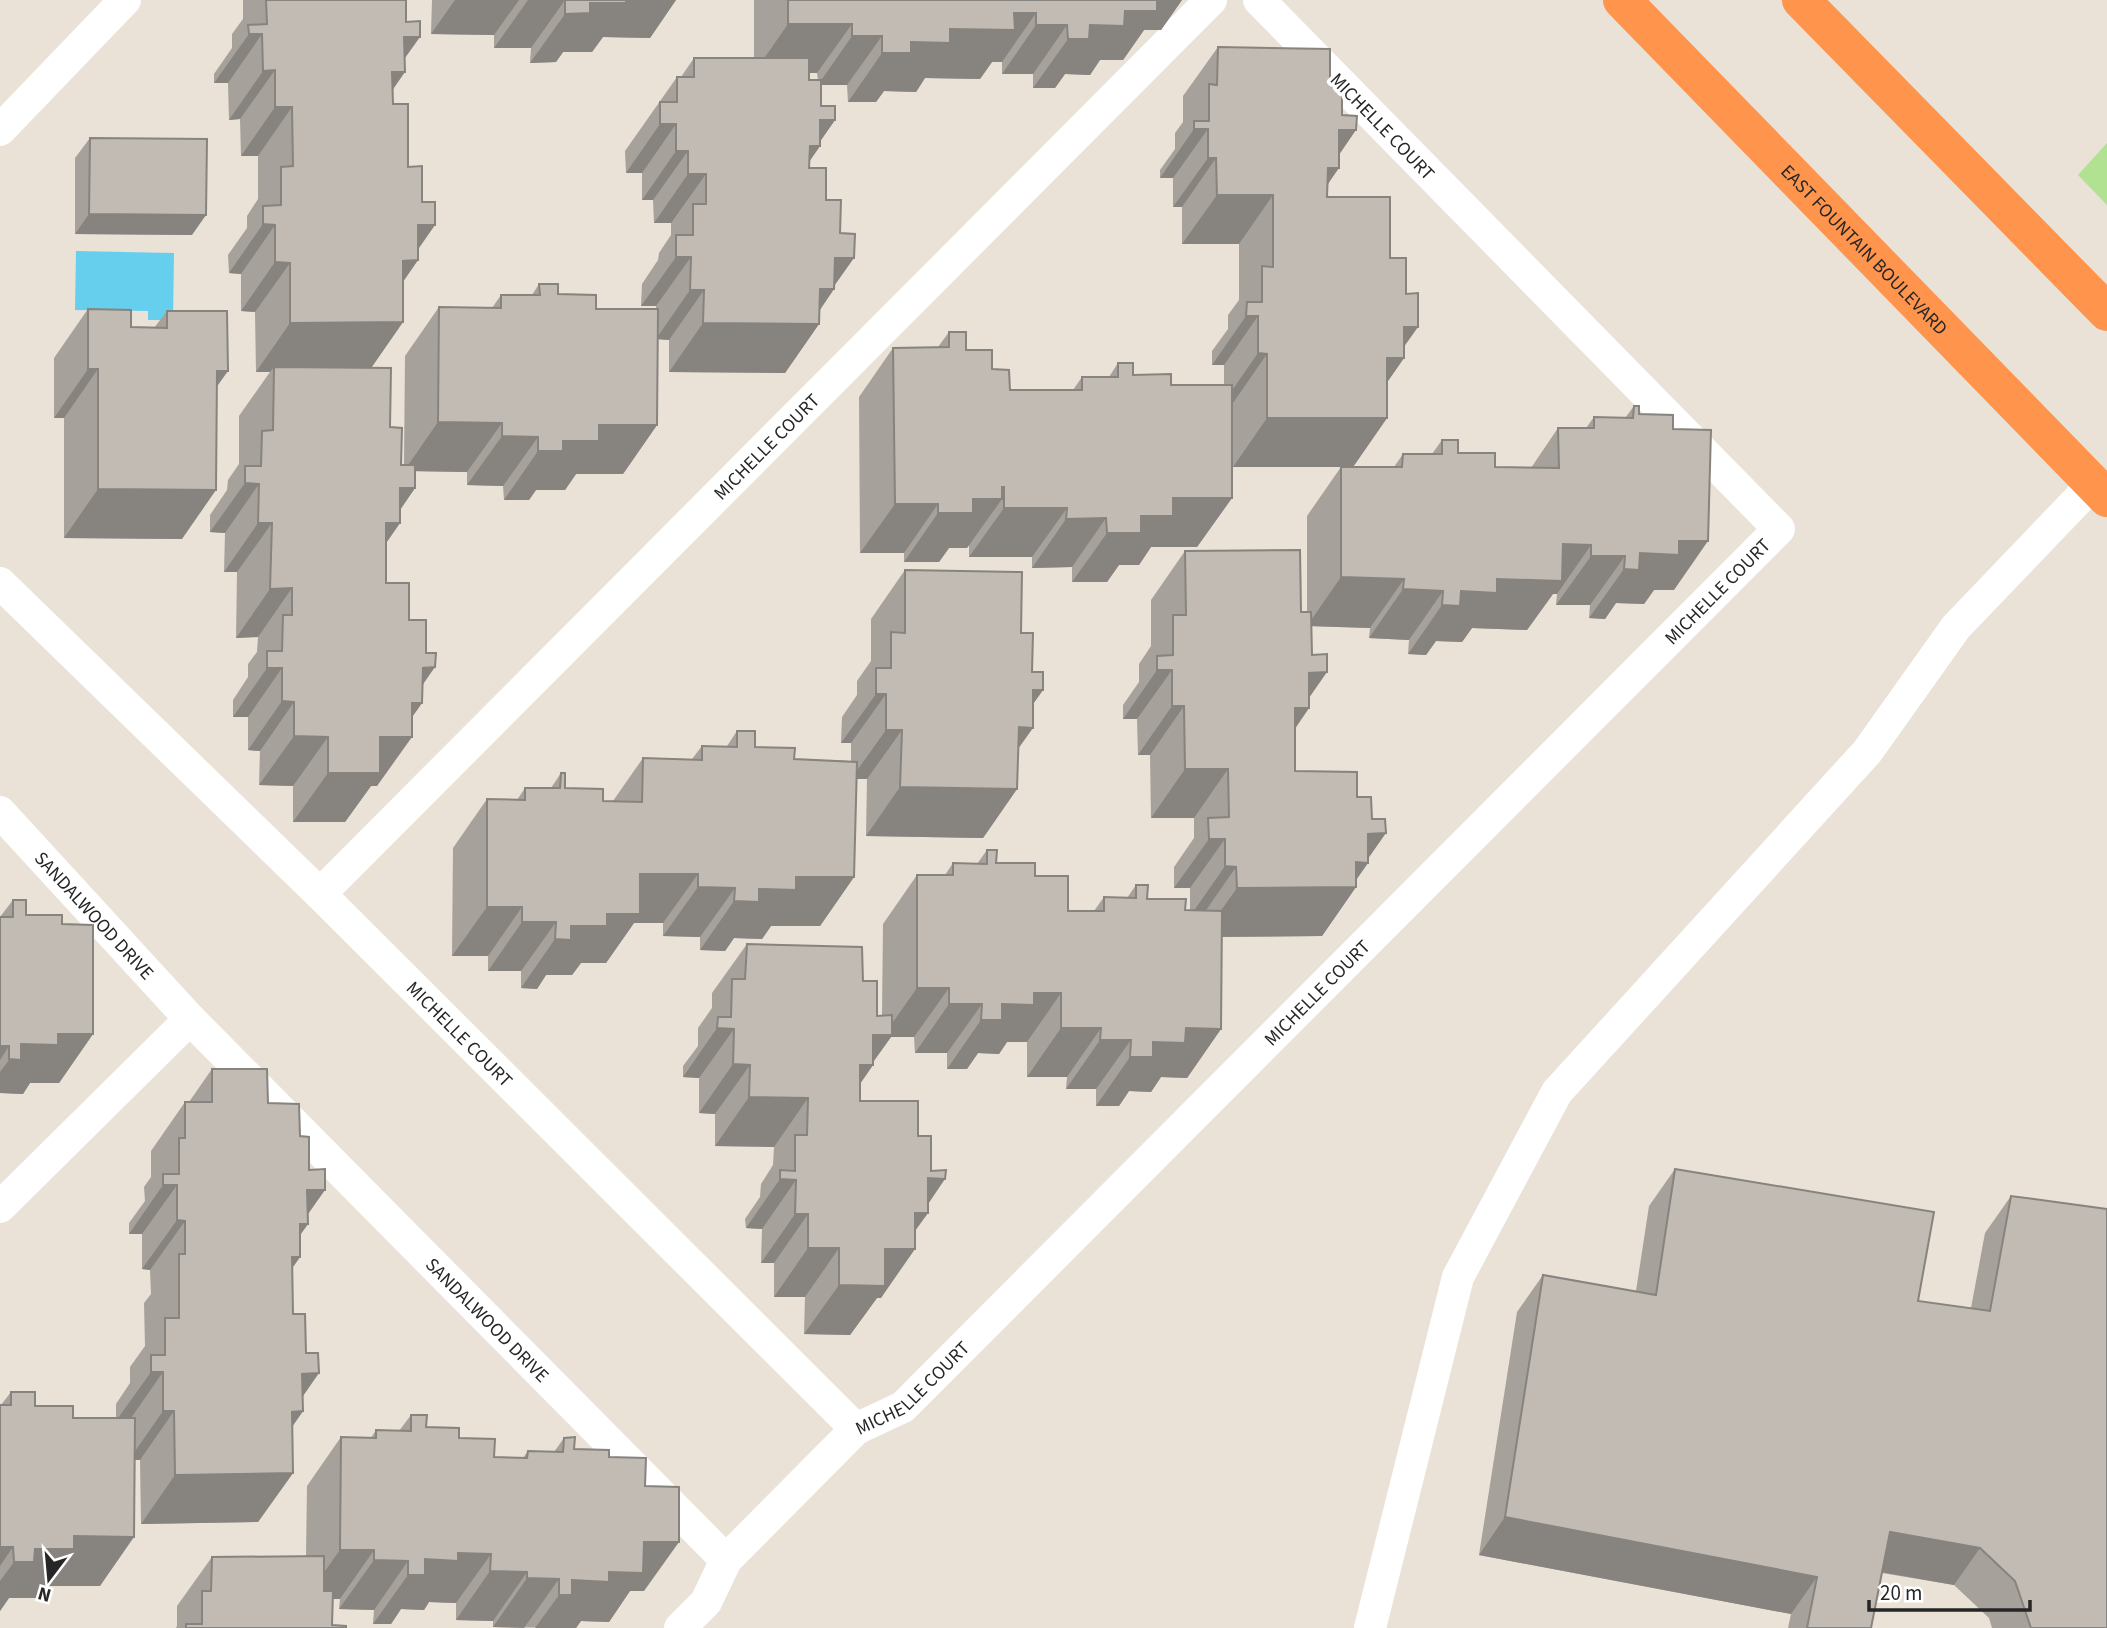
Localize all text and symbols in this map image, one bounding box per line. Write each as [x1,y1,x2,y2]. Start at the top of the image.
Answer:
street label: MICHELLE COURT [1323,67,1440,187]
street label: EAST FOUNTAIN BOULEVARD [1774,159,1953,342]
street label: MICHELLE COURT [708,388,826,507]
street label: MICHELLE COURT [1659,533,1777,651]
street label: SANDALWOOD DRIVE [28,846,160,986]
street label: MICHELLE COURT [1259,934,1377,1053]
street label: MICHELLE COURT [400,976,518,1094]
street label: SANDALWOOD DRIVE [419,1252,555,1389]
street label: MICHELLE COURT [851,1336,976,1442]
north arrow [14,1544,84,1614]
scale bar [1869,1568,2030,1612]
text: 20 m [1880,1578,1922,1608]
text: N [35,1579,55,1609]

